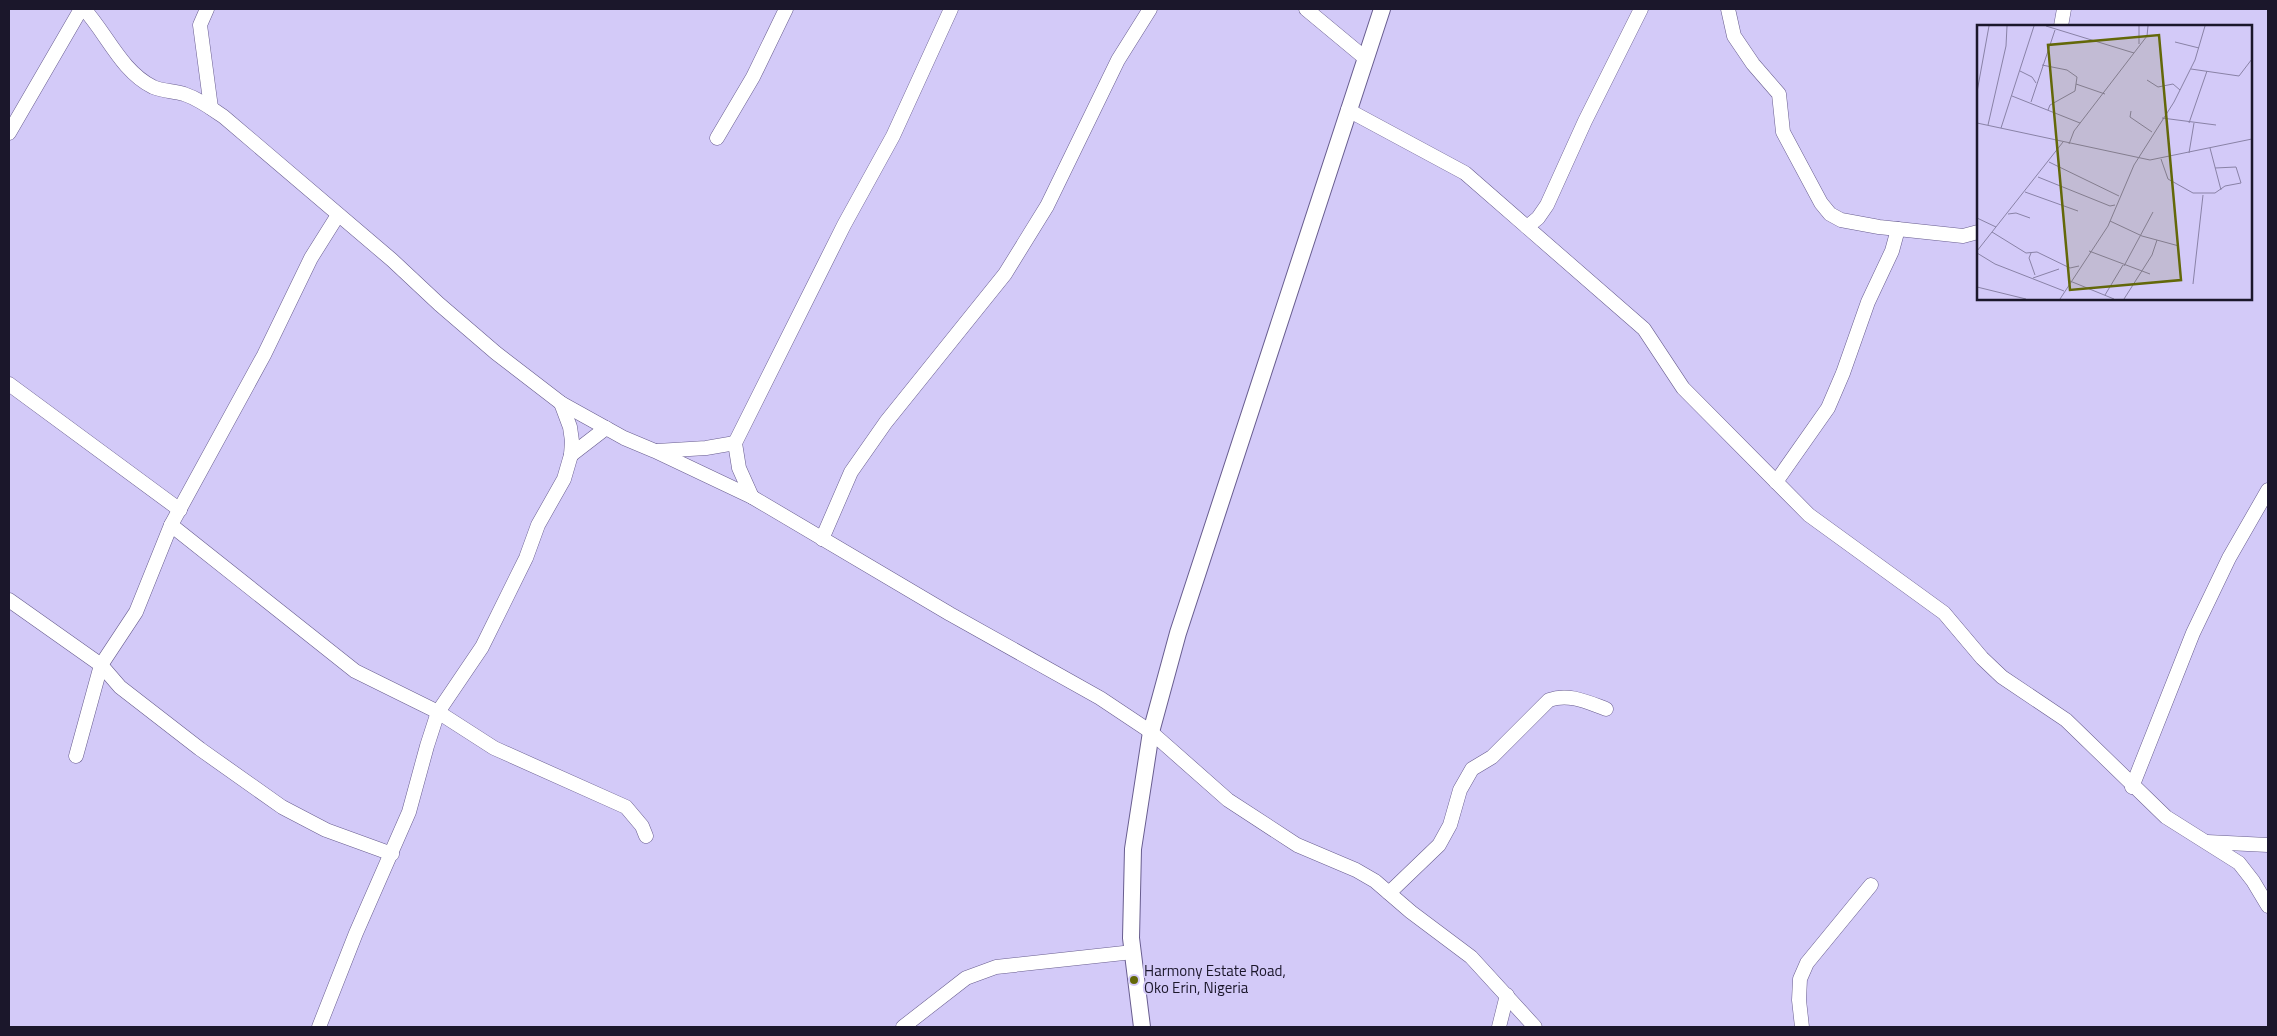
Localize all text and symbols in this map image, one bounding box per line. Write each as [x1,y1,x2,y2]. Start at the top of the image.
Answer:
inset map [1977,25,2252,300]
place label: Harmony Estate Road, Oko Erin, Nigeria [1144,959,1286,999]
marker: Harmony Estate Road, Oko Erin, Nigeria [1128,974,1140,986]

